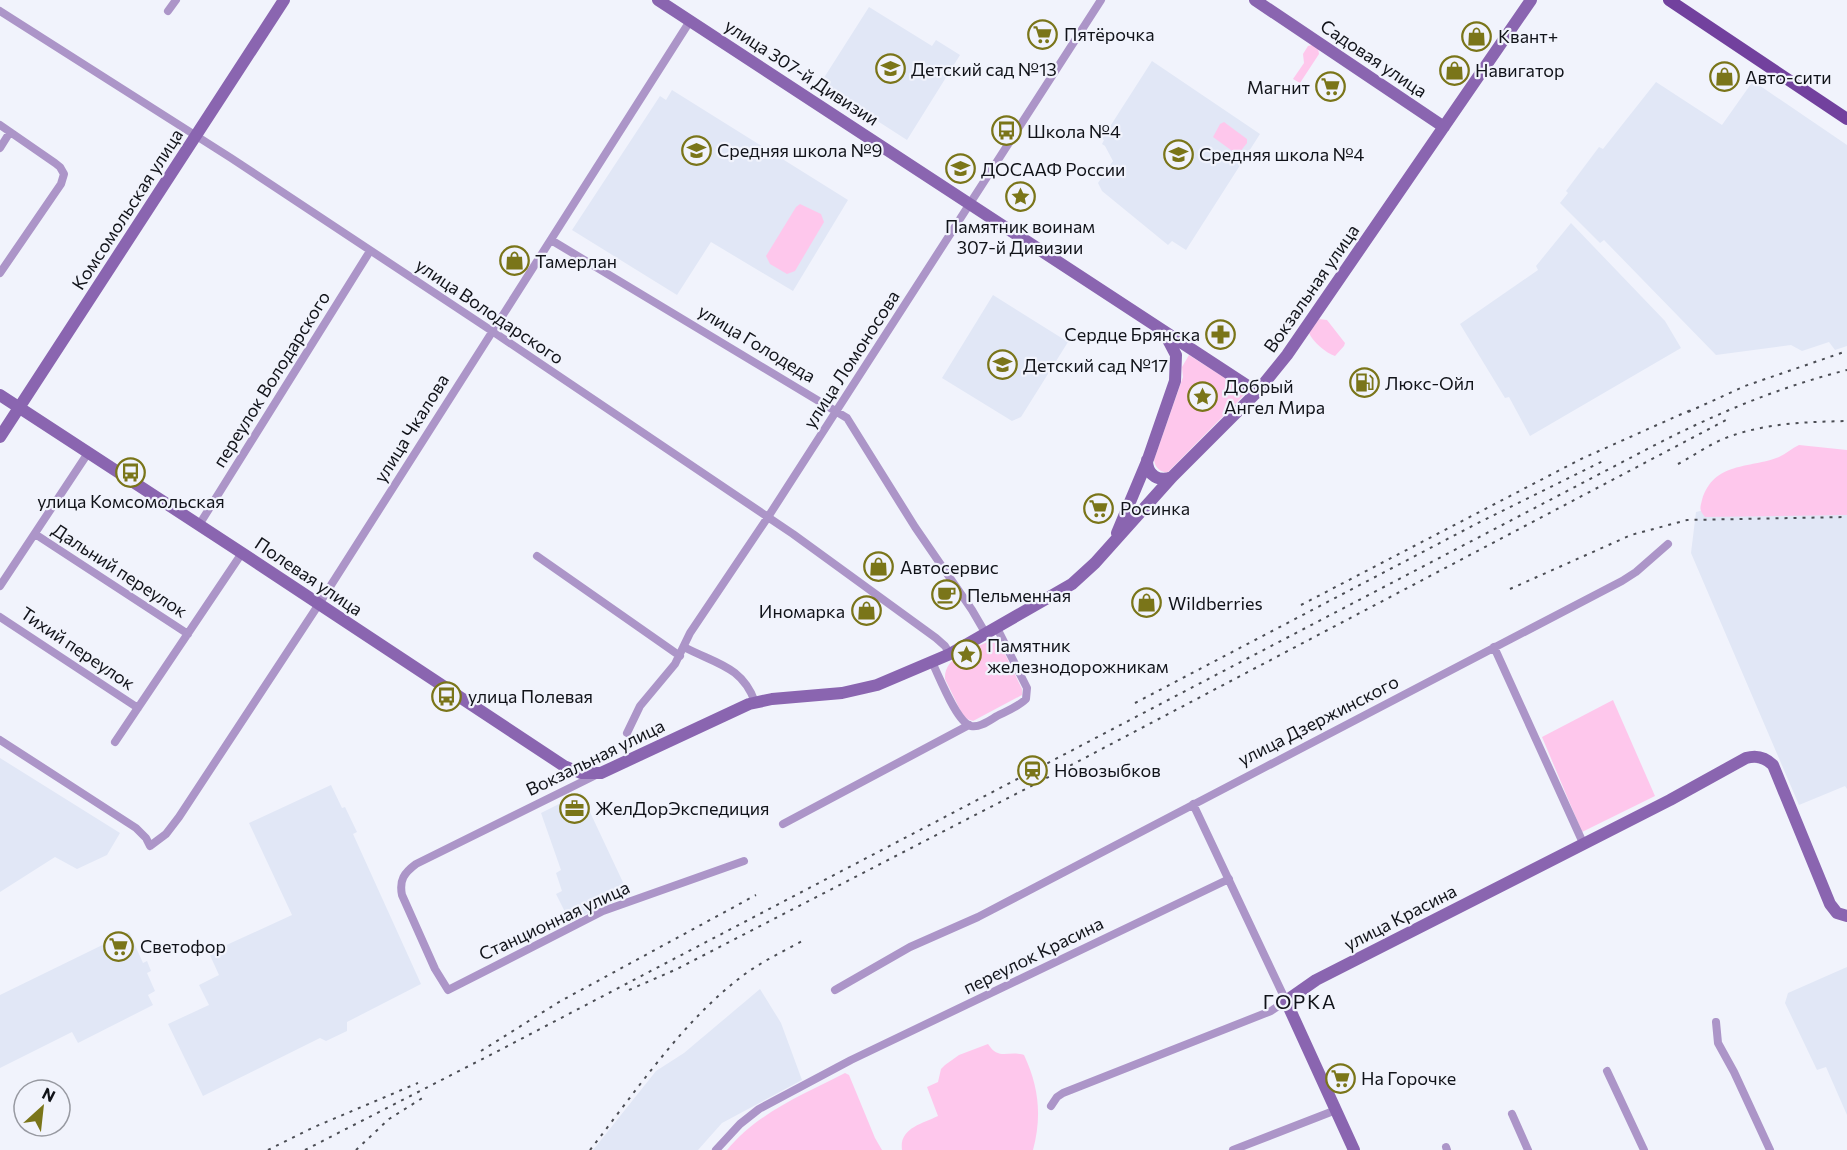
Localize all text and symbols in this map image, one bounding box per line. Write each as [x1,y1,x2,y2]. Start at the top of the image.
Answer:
street label: улица 307-й Дивизии [721,14,883,130]
street label: Садовая улица [1316,14,1432,102]
supermarket icon: Пятёрочка [1027,18,1059,50]
shop icon: Квант+ [1461,20,1493,52]
place label: Пятёрочка [1064,23,1155,45]
place label: Квант+ [1498,25,1558,47]
school or university icon: Детский сад №13 [874,53,906,85]
shop icon: Навигатор [1438,54,1470,86]
place label: Детский сад №13 [911,58,1057,80]
place label: Навигатор [1475,59,1565,81]
shop icon: Авто-сити [1708,61,1740,93]
place label: Авто-сити [1745,66,1832,88]
supermarket icon: Магнит [1315,71,1347,103]
place label: Магнит [1247,76,1311,98]
bus stop icon: Школа №4 [990,115,1022,147]
place label: Школа №4 [1027,120,1121,142]
street label: Комсомольская улица [67,124,187,294]
school or university icon: Средняя школа №9 [680,134,712,166]
school or university icon: Средняя школа №4 [1162,138,1194,170]
place label: Средняя школа №9 [717,139,883,161]
place label: Средняя школа №4 [1199,143,1365,165]
school or university icon: ДОСААФ России [944,153,976,185]
place label: ДОСААФ России [981,158,1125,180]
place icon: Памятник воинам 307-й Дивизии [1004,181,1036,213]
place label: Памятник воинам 307-й Дивизии [945,215,1095,258]
street label: Вокзальная улица [1259,220,1363,356]
shop icon: Тамерлан [498,245,530,277]
place label: Тамерлан [535,250,617,272]
street label: улица Володарского [412,253,568,369]
street label: улица Ломоносова [798,286,904,432]
street label: переулок Володарского [208,287,334,471]
street label: улица Голодеда [694,299,820,387]
pharmacy icon: Сердце Брянска [1205,318,1237,350]
place label: Сердце Брянска [1064,323,1200,345]
school or university icon: Детский сад №17 [986,349,1018,381]
place label: Детский сад №17 [1023,354,1168,376]
fuel station icon: Люкс-Ойл [1348,367,1380,399]
street label: улица Чкалова [369,370,453,486]
place label: Люкс-Ойл [1385,372,1474,394]
place label: Добрый Ангел Мира [1224,375,1325,418]
place icon: Добрый Ангел Мира [1187,380,1219,412]
bus stop icon: улица Комсомольская [115,456,147,488]
place label: улица Комсомольская [37,490,225,512]
supermarket icon: Росинка [1083,492,1115,524]
place label: Росинка [1120,497,1190,519]
street label: Дальний переулок [48,518,192,622]
street label: Полевая улица [251,532,367,620]
shop icon: Автосервис [863,551,895,583]
place label: Автосервис [900,556,999,578]
cafe icon: Пельменная [930,579,962,611]
place label: Пельменная [967,584,1071,606]
shop icon: Wildberries [1131,587,1163,619]
place label: Wildberries [1168,592,1263,614]
shop icon: Иномарка [850,595,882,627]
place label: Иномарка [759,600,845,622]
street label: Тихий переулок [17,602,140,695]
place label: Памятник железнодорожникам [987,634,1169,677]
place icon: Памятник железнодорожникам [950,639,982,671]
street label: улица Дзержинского [1234,670,1402,770]
bus stop icon: улица Полевая [431,680,463,712]
place label: улица Полевая [468,685,593,707]
street label: Вокзальная улица [522,714,668,800]
station icon: Новозыбков [1017,754,1049,786]
place label: Новозыбков [1054,759,1161,781]
office icon: ЖелДорЭкспедиция [558,792,590,824]
place label: ЖелДорЭкспедиция [595,797,770,819]
street label: Станционная улица [475,875,633,965]
street label: улица Красина [1340,879,1460,955]
street label: переулок Красина [959,912,1107,998]
supermarket icon: Светофор [103,930,135,962]
place label: Светофор [140,935,226,957]
district label: ГОРКА [1263,989,1337,1013]
supermarket icon: На Горочке [1324,1062,1356,1094]
place label: На Горочке [1361,1067,1456,1089]
north arrow [12,1078,72,1138]
text: N [39,1083,59,1105]

